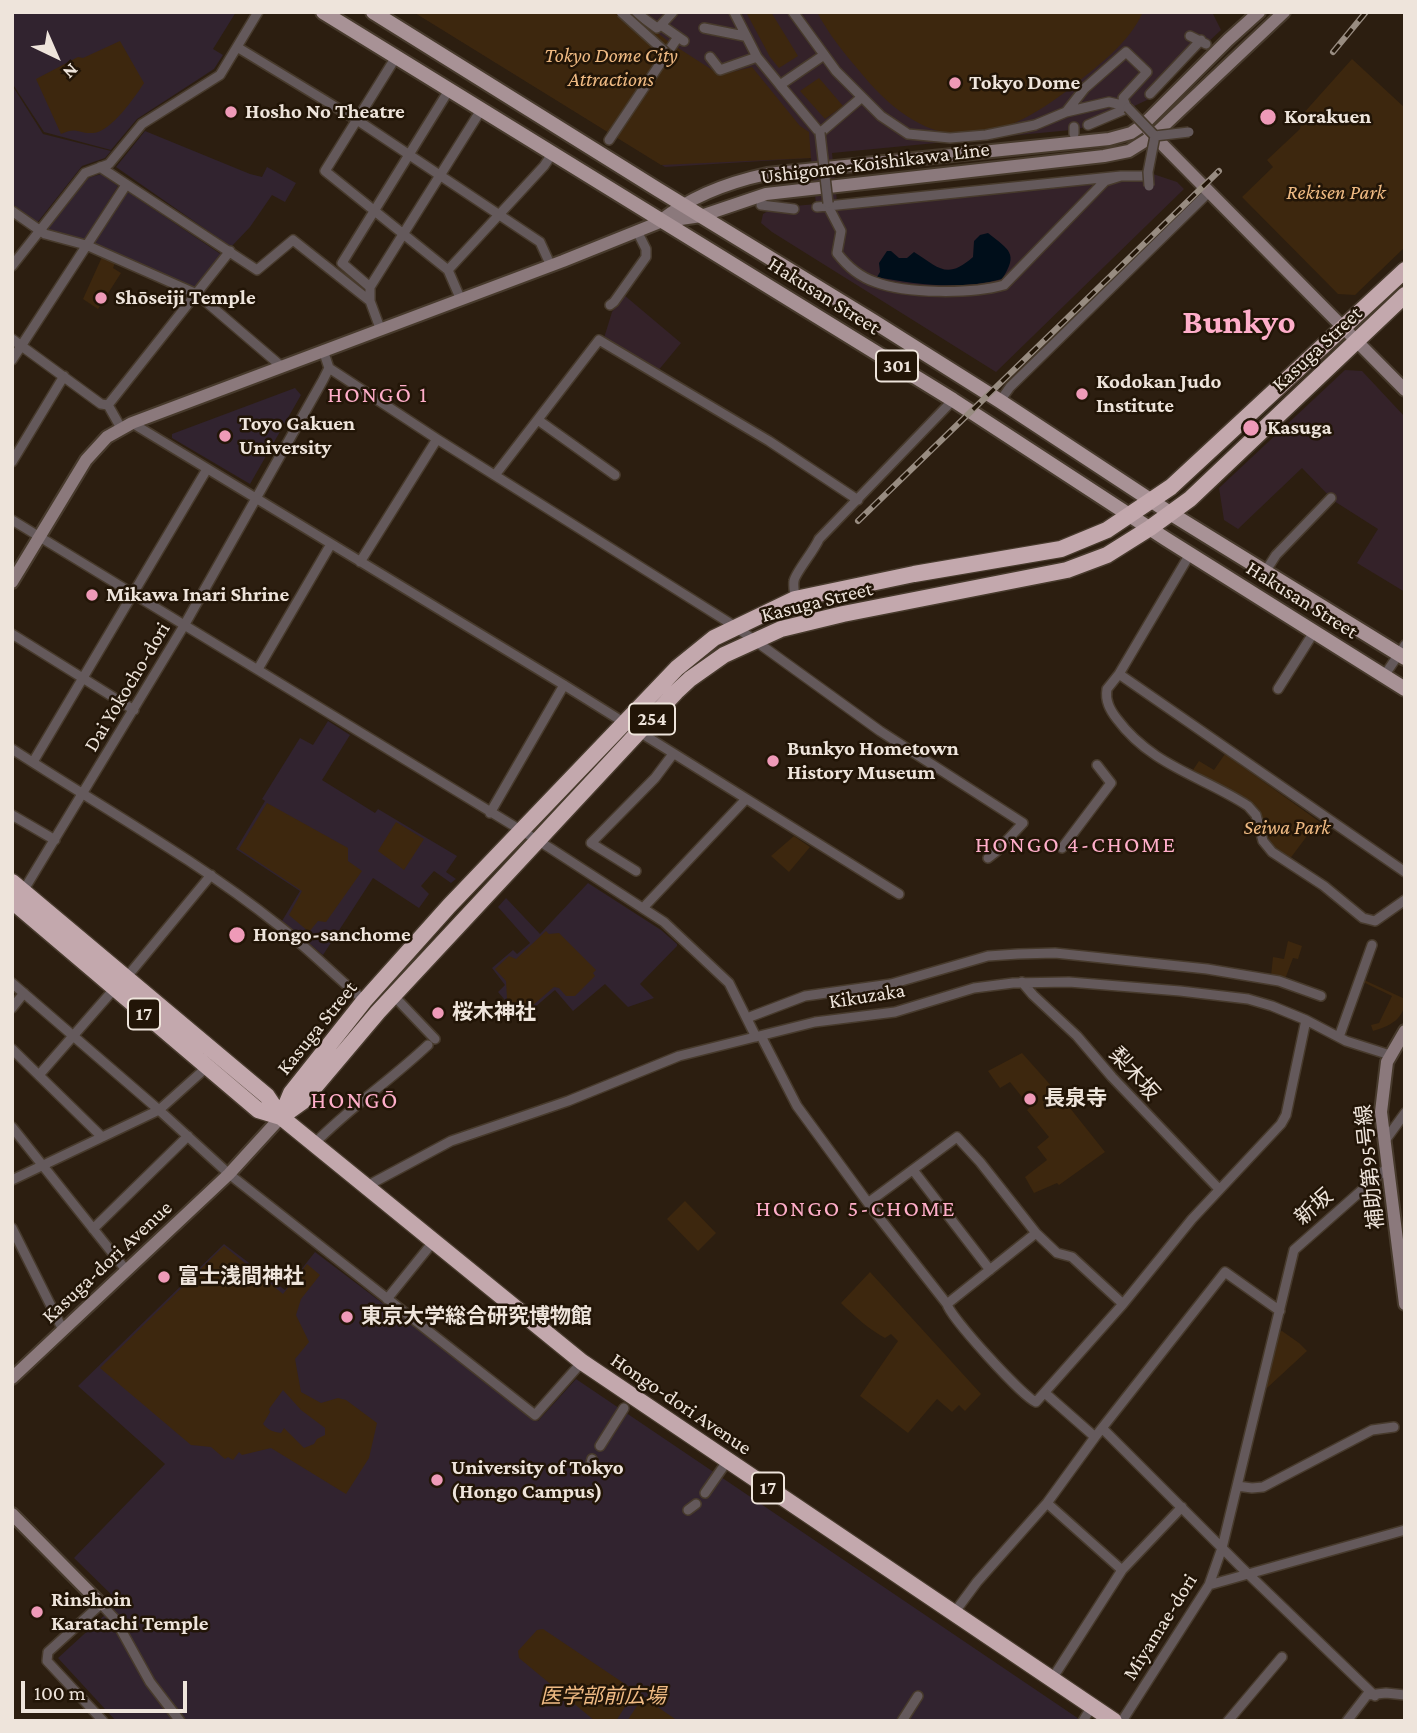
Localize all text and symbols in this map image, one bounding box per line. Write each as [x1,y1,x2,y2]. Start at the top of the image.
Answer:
north arrow [21,21,91,91]
park label: Tokyo Dome City Attractions [544,43,678,93]
text: N [59,59,83,84]
place label: Tokyo Dome [969,70,1080,96]
marker: Tokyo Dome [947,75,963,91]
place label: Hosho No Theatre [245,99,405,125]
marker: Hosho No Theatre [223,104,239,120]
place label: Korakuen [1284,104,1371,130]
marker: Korakuen [1258,107,1278,127]
street label: Ushigome-Koishikawa Line [759,136,991,190]
park label: Rekisen Park [1286,180,1386,206]
street label: Hakusan Street [763,252,885,340]
place label: Shōseiji Temple [115,285,256,311]
marker: Shōseiji Temple [93,290,109,306]
district label: Bunkyo [1182,301,1296,343]
street label: Kasuga Street [1267,301,1367,397]
road number: 301 [876,350,918,382]
place label: Kodokan Judo Institute [1096,369,1221,419]
district label: HONGŌ 1 [328,381,428,409]
marker: Kodokan Judo Institute [1074,386,1090,402]
place label: Toyo Gakuen University [239,411,355,461]
place label: Kasuga [1267,415,1332,441]
marker: Kasuga [1241,418,1261,438]
marker: Toyo Gakuen University [217,428,233,444]
street label: Hakusan Street [1241,556,1363,644]
street label: Kasuga Street [759,576,875,628]
place label: Mikawa Inari Shrine [106,582,289,608]
marker: Mikawa Inari Shrine [84,587,100,603]
street label: Dai Yokocho-dori [78,618,176,756]
road number: 254 [629,704,675,734]
place label: Bunkyo Hometown History Museum [787,736,959,786]
marker: Bunkyo Hometown History Museum [765,753,781,769]
park label: Seiwa Park [1244,815,1330,841]
district label: HONGO 4-CHOME [977,831,1175,859]
place label: Hongo-sanchome [253,922,411,948]
marker: Hongo-sanchome [227,925,247,945]
street label: Kasuga Street [271,976,363,1080]
street label: Kikuzaka [827,978,907,1014]
road number: 17 [128,998,160,1030]
place label: 桜木神社 [452,1000,536,1026]
marker: 桜木神社 [430,1005,446,1021]
street label: 梨木坂 [1104,1042,1164,1106]
place label: 長泉寺 [1044,1086,1107,1112]
district label: HONGŌ [311,1087,399,1115]
marker: 長泉寺 [1022,1091,1038,1107]
street label: 補助第95号線 [1351,1103,1389,1231]
street label: 新坂 [1290,1184,1338,1230]
street label: Kasuga-dori Avenue [37,1195,177,1329]
district label: HONGO 5-CHOME [757,1195,955,1223]
place label: 富士浅間神社 [178,1264,304,1290]
marker: 富士浅間神社 [156,1269,172,1285]
place label: 東京大学総合研究博物館 [361,1304,592,1330]
marker: 東京大学総合研究博物館 [339,1309,355,1325]
street label: Hongo-dori Avenue [606,1348,756,1460]
place label: University of Tokyo (Hongo Campus) [451,1455,624,1505]
marker: University of Tokyo (Hongo Campus) [429,1472,445,1488]
road number: 17 [752,1472,784,1504]
street label: Miyamae-dori [1117,1569,1203,1685]
place label: Rinshoin Karatachi Temple [51,1587,209,1637]
marker: Rinshoin Karatachi Temple [29,1604,45,1620]
scale bar [24,1666,191,1710]
text: 100 m [34,1681,86,1705]
park label: 医学部前広場 [540,1684,666,1710]

